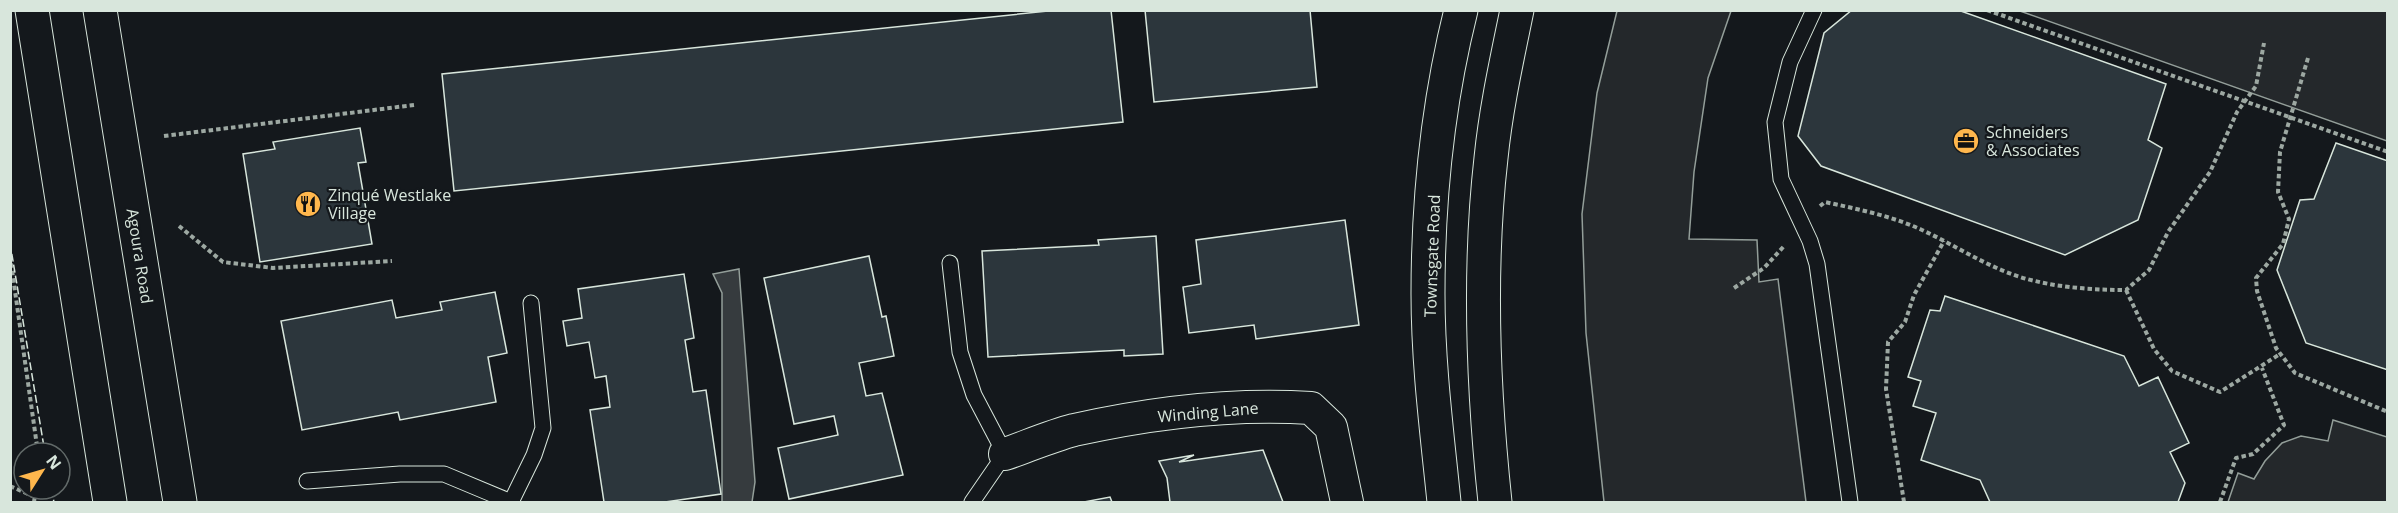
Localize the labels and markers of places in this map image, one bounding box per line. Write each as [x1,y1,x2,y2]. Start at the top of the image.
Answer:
place label: Schneiders & Associates [1986,121,2080,161]
office icon: Schneiders & Associates [1951,126,1981,156]
place label: Zinqué Westlake Village [328,184,451,224]
restaurant icon: Zinqué Westlake Village [293,189,323,219]

